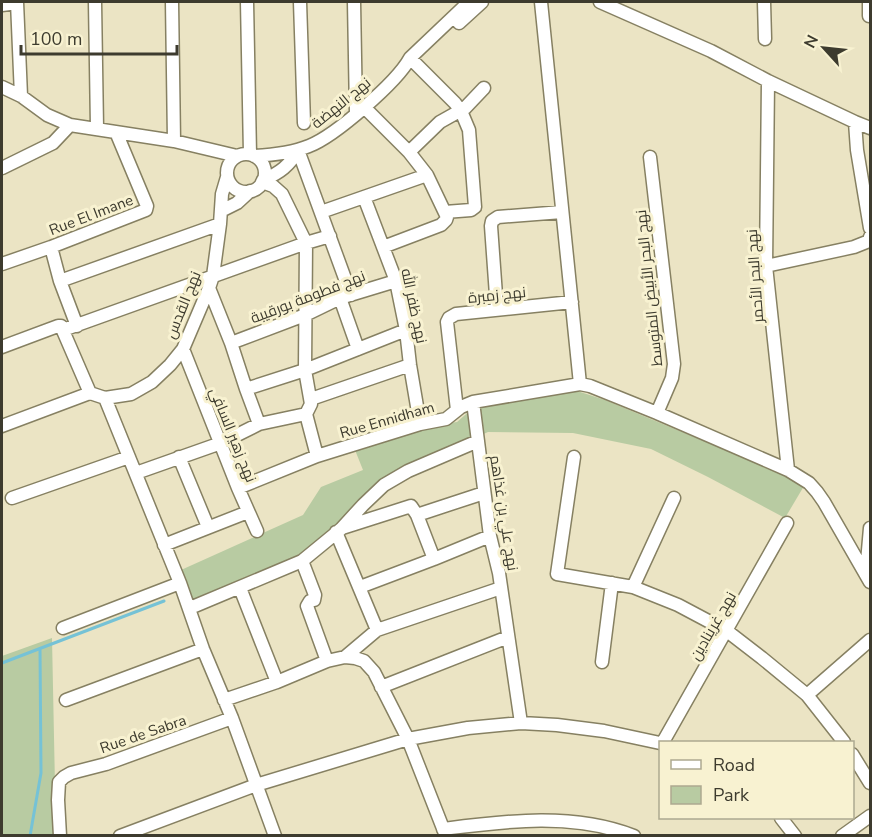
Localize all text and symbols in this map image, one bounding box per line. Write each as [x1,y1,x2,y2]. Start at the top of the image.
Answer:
scale bar [21,18,177,56]
north arrow [794,18,854,78]
text: 100 m [30,27,82,51]
text: N [799,31,824,52]
street label: نهج النهضة [307,73,376,134]
street label: Rue El Imane [46,190,136,240]
street label: نهج البحر الأبيض المتوسط [631,209,668,367]
street label: نهج البحر الأحمر [742,228,769,324]
street label: نهج فطومة بورقيبة [248,266,369,329]
street label: نهج ظفر الله [395,267,432,346]
street label: نهج القدس [160,268,207,342]
street label: نهج زمبرة [467,282,527,309]
street label: نهج زهير السافي [203,385,261,486]
street label: Rue Ennidham [337,397,437,443]
street label: نهج علي بن غذاهم [483,454,523,573]
street label: نهج غرينادين [685,588,742,665]
street label: Rue de Sabra [97,710,189,758]
legend [659,741,854,819]
text: Road [713,753,755,777]
text: Park [713,783,750,807]

